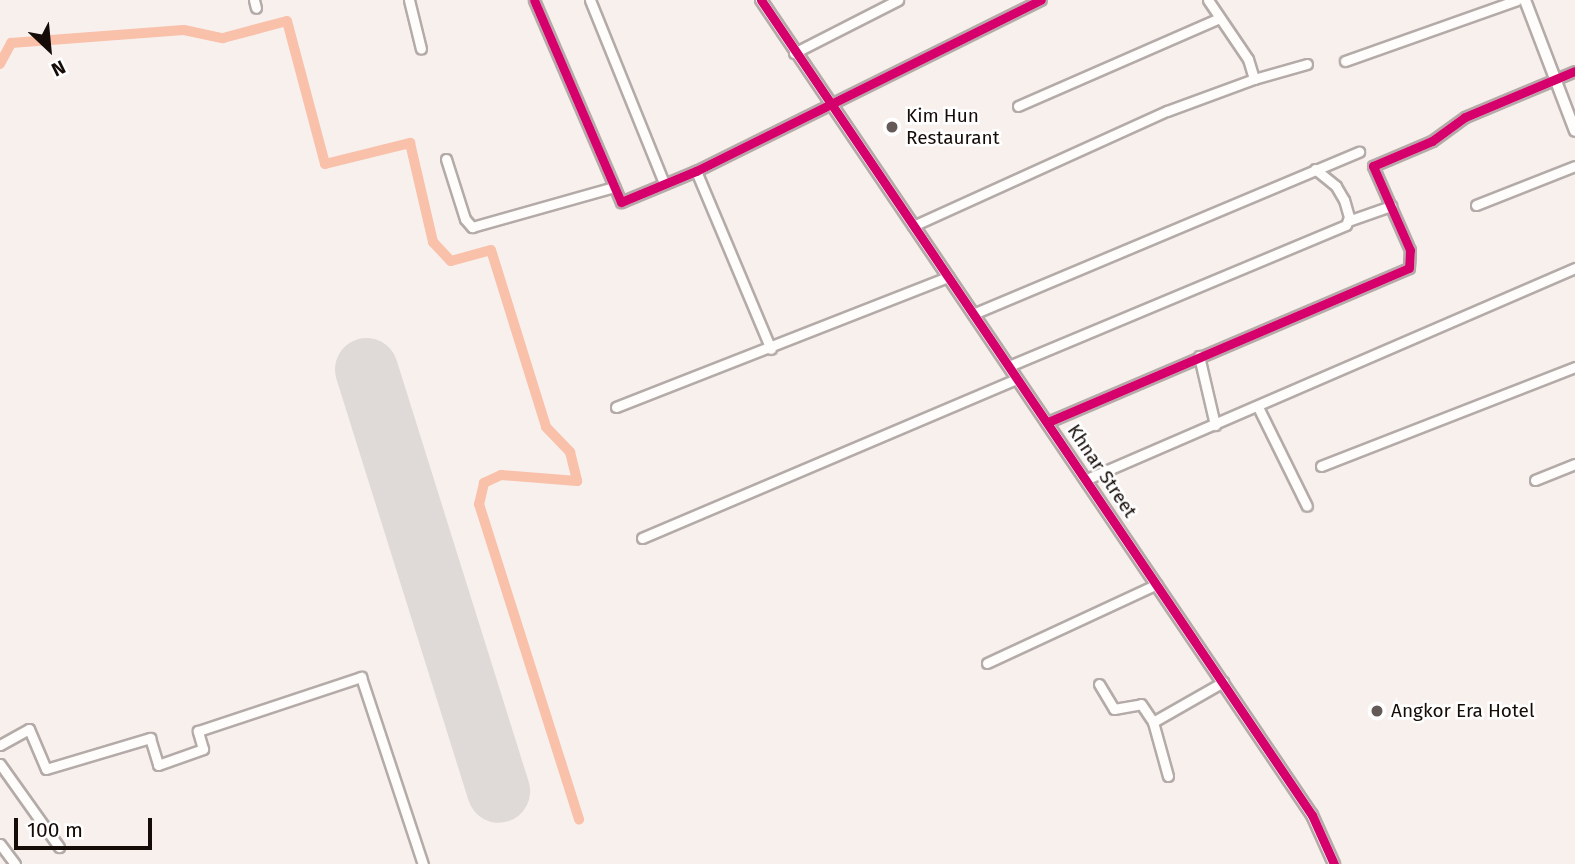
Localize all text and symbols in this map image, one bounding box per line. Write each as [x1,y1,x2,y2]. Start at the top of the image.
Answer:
north arrow [14,14,84,84]
text: N [48,55,69,81]
place label: Kim Hun Restaurant [906,105,1000,149]
marker: Kim Hun Restaurant [884,119,900,135]
street label: Khnar Street [1062,420,1142,522]
place label: Angkor Era Hotel [1391,700,1534,722]
marker: Angkor Era Hotel [1369,703,1385,719]
scale bar [18,804,156,848]
text: 100 m [27,817,83,843]

